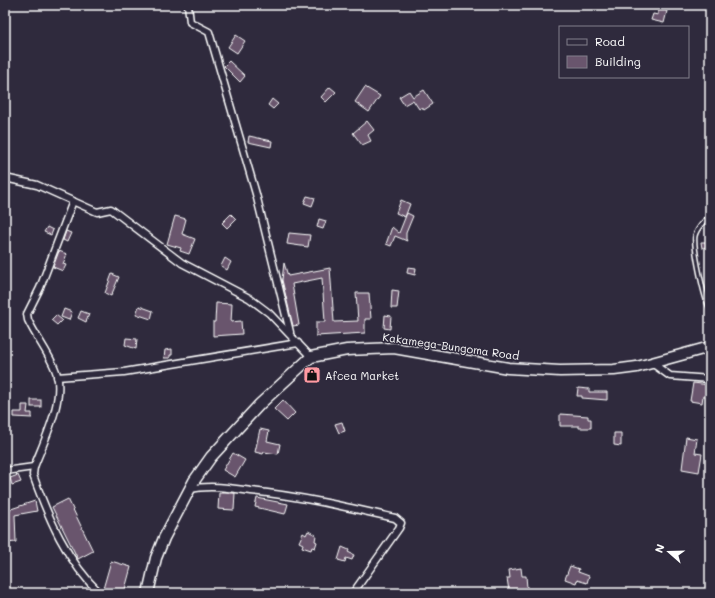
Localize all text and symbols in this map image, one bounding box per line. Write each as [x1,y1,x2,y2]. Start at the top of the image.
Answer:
legend [559,26,689,78]
text: Road [595,33,625,49]
text: Building [595,53,641,69]
street label: Kakamega-Bungoma Road [382,329,520,363]
shop icon: Afcea Market [302,365,322,385]
place label: Afcea Market [325,368,399,383]
north arrow [649,532,689,572]
text: N [651,542,668,555]

